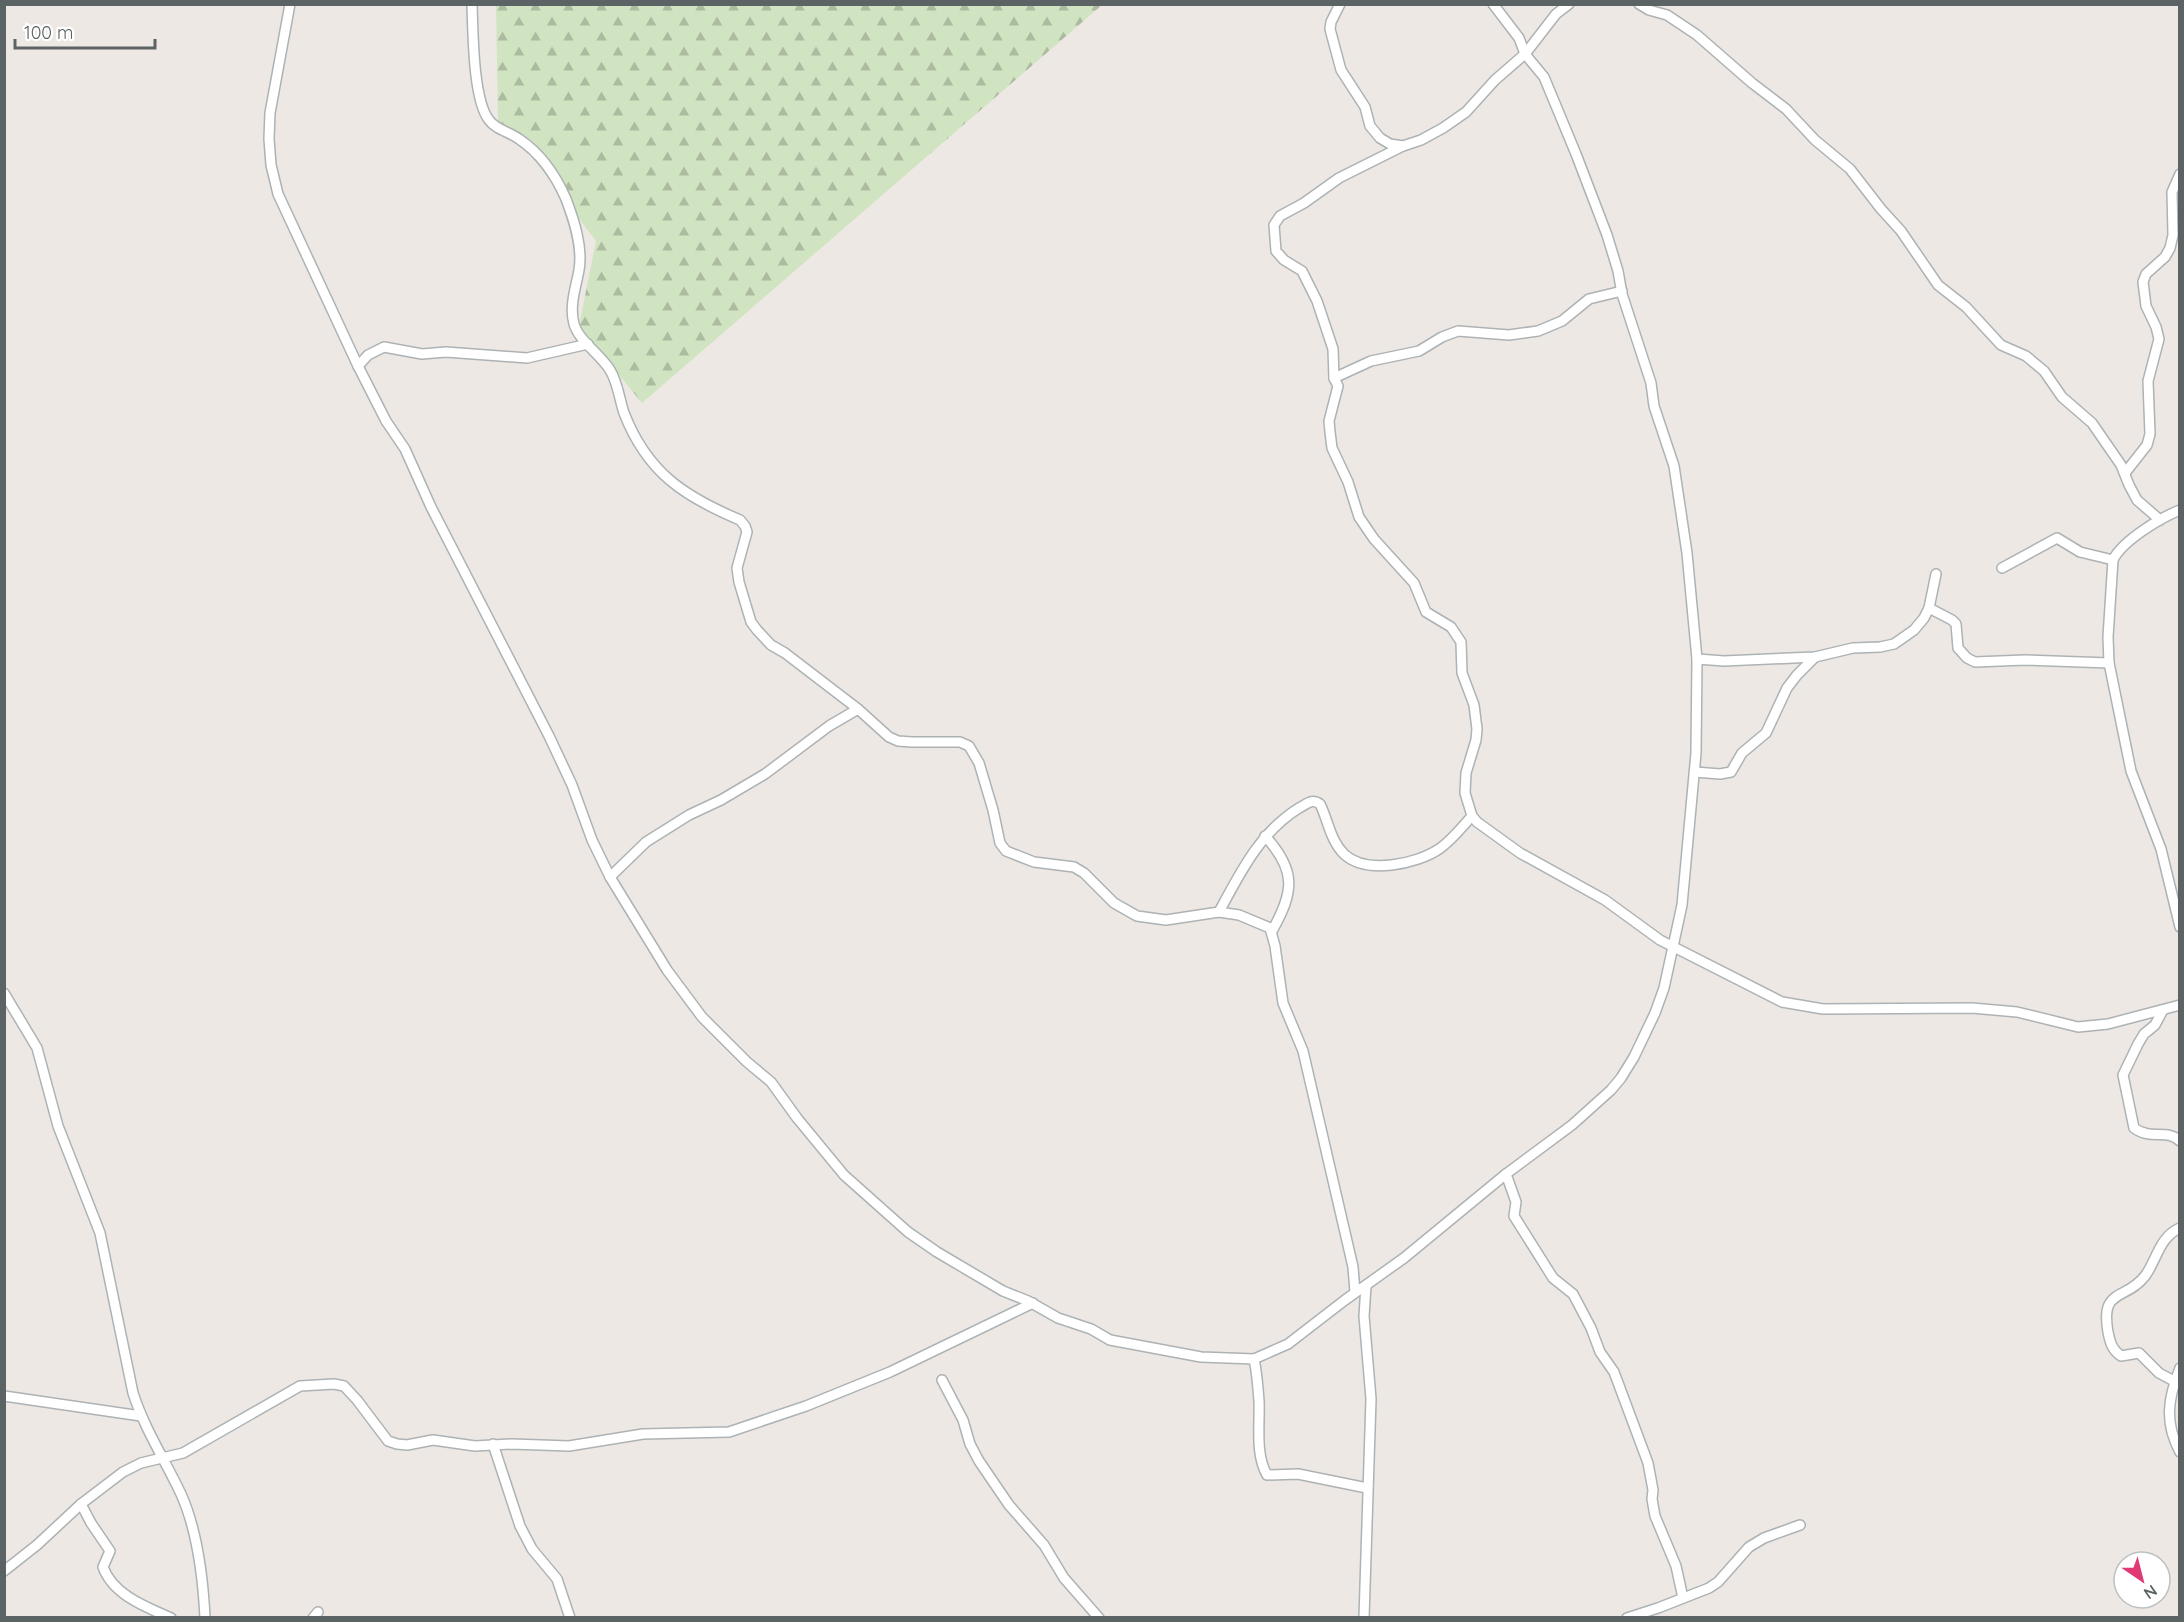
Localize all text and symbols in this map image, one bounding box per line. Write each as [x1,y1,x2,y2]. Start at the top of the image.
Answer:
scale bar [15,12,154,50]
text: 100 m [24,21,73,44]
north arrow [2112,1550,2172,1610]
text: N [2140,1581,2161,1604]

